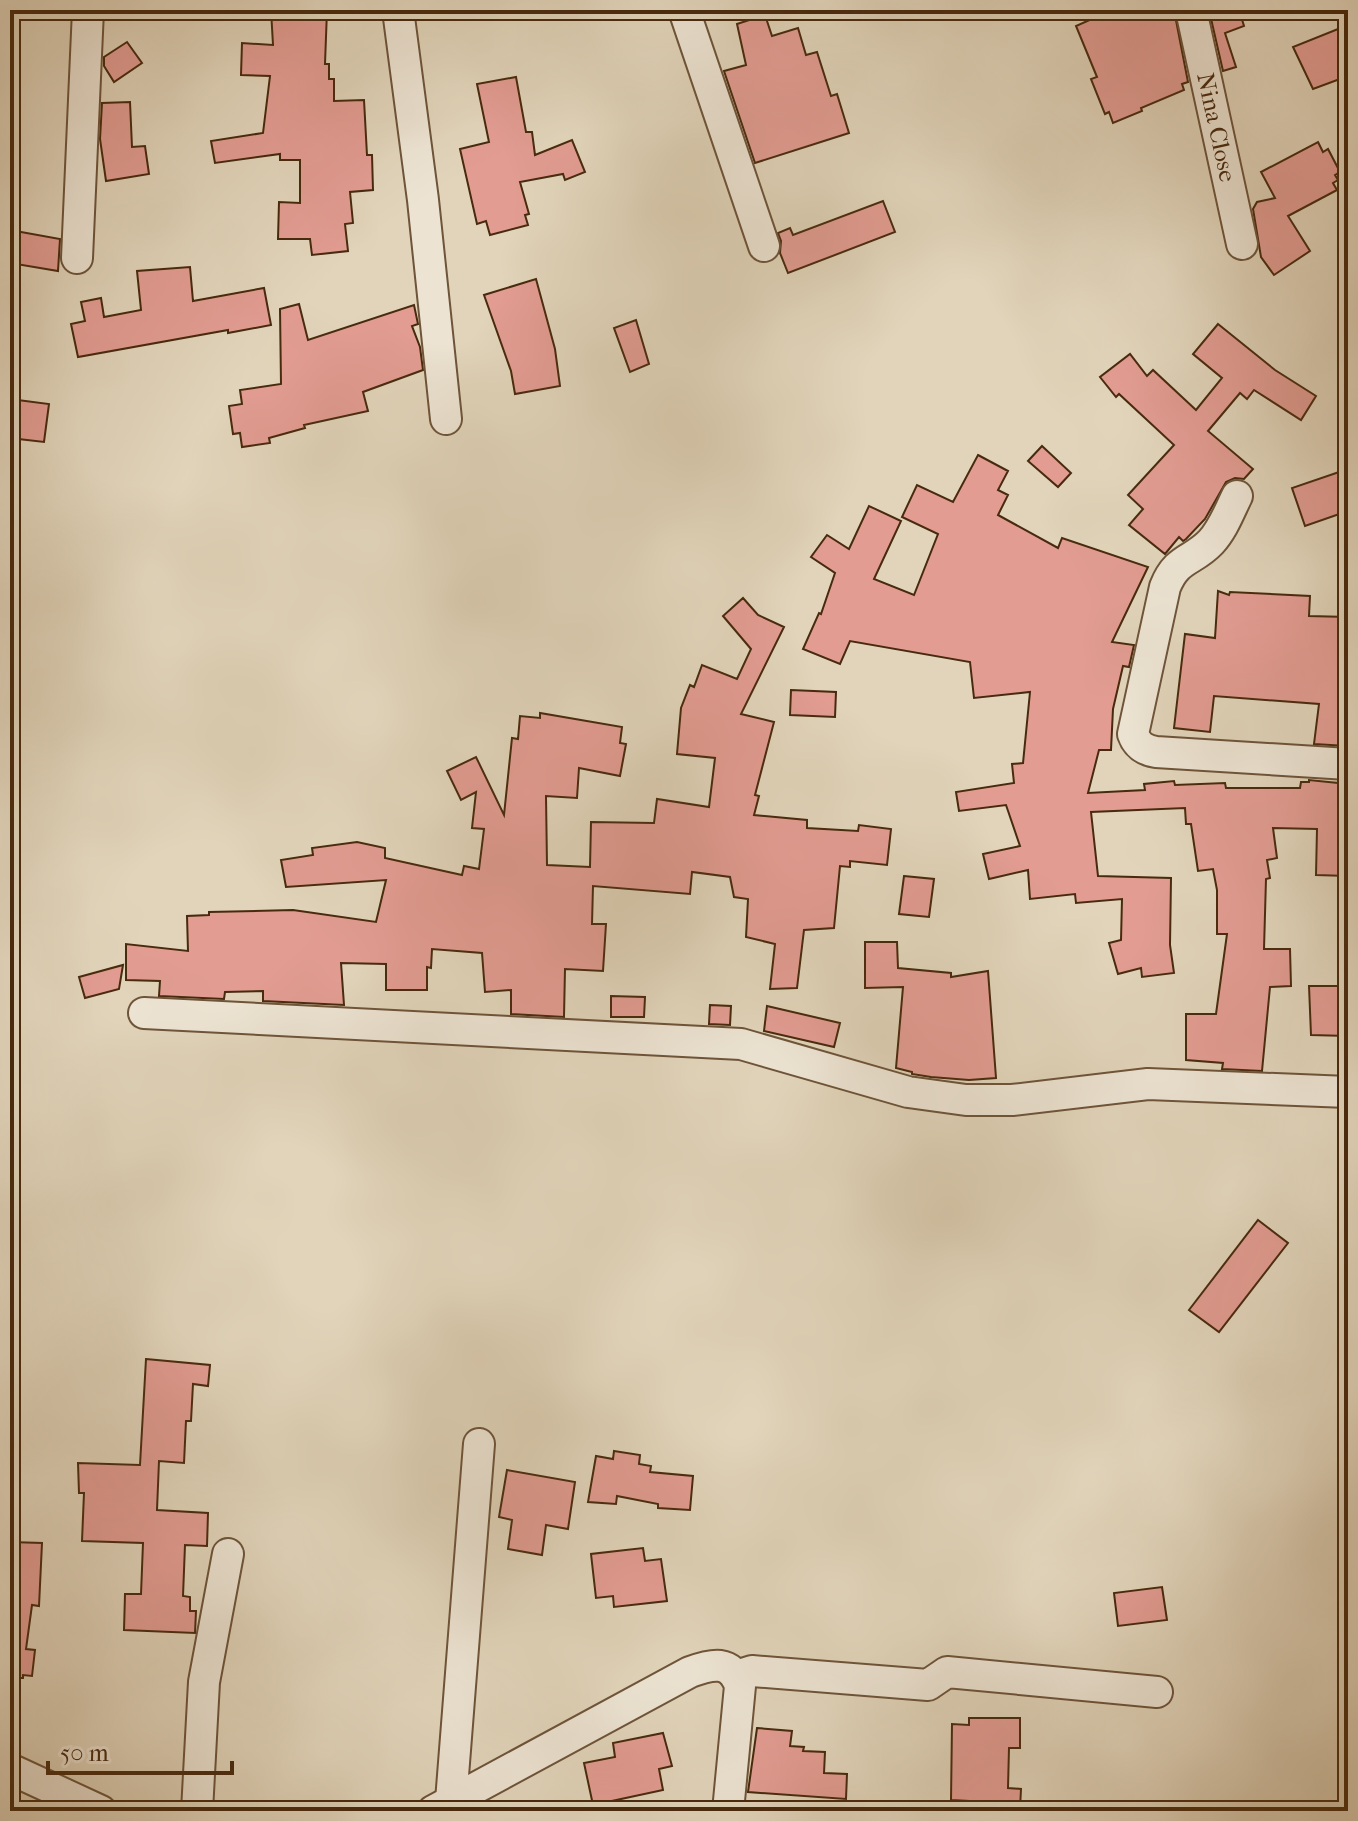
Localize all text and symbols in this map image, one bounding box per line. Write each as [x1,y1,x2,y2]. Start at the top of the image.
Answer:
street label: Nina Close [1191,70,1242,184]
scale bar [48,1725,232,1775]
text: 50 m [60,1739,109,1767]

